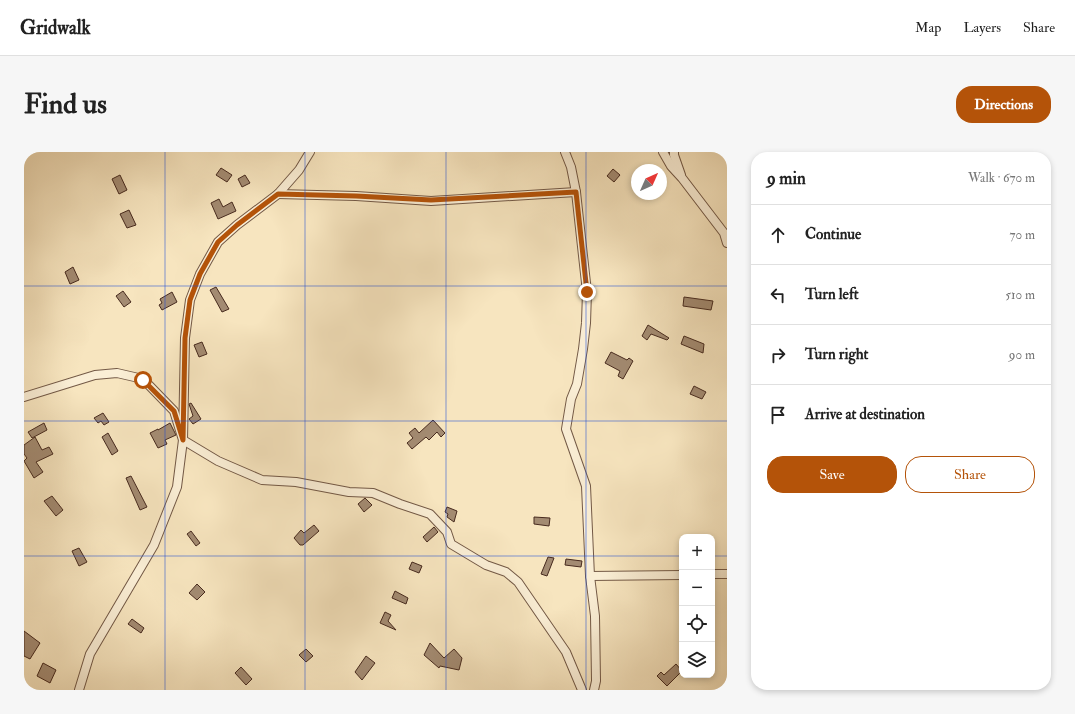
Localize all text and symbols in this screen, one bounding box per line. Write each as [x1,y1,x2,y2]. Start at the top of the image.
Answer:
text: Gridwalk [20,16,91,40]
text: Map [915,19,941,36]
text: Layers [963,19,1001,36]
text: Share [1023,19,1055,36]
button: Directions [956,86,1051,123]
text: Find us [24,87,107,122]
north arrow [631,164,667,200]
text: 9 min [767,168,806,189]
text: Walk · 670 m [968,170,1035,186]
icon: ahead [767,224,789,246]
text: Continue [805,225,861,244]
text: 70 m [1010,227,1035,243]
route end [578,283,596,301]
icon: left [767,284,789,306]
text: Turn left [805,285,859,304]
text: 510 m [1005,287,1035,303]
icon: right [767,344,789,366]
text: Turn right [805,345,868,364]
text: 90 m [1009,347,1035,363]
route start [134,371,152,389]
icon: arrive [767,404,789,426]
text: Arrive at destination [805,405,925,424]
button: Save [767,456,897,493]
button: Share [905,456,1035,493]
map controls [679,534,715,678]
button: + [679,534,715,570]
button: − [679,570,715,606]
button: locate [679,606,715,642]
button: layers [679,642,715,678]

